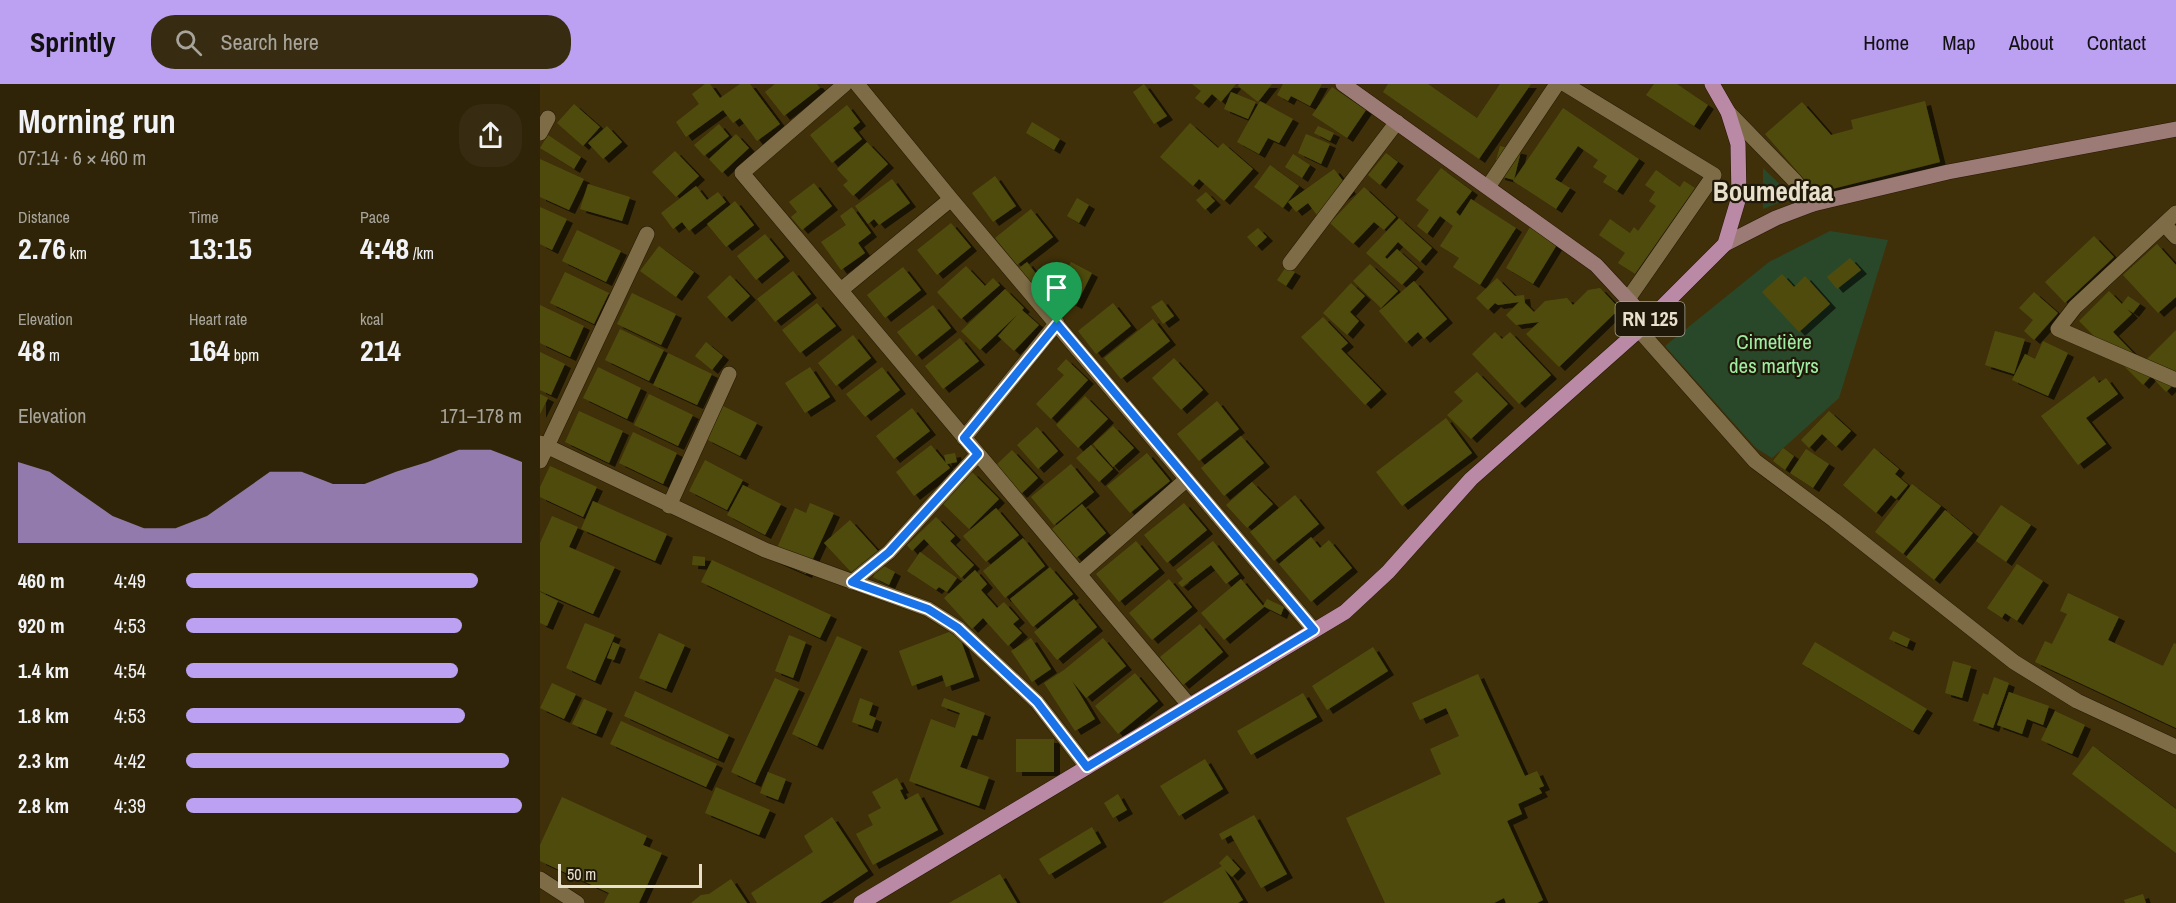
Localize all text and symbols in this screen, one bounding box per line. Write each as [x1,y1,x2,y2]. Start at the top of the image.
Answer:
search box [151,15,571,69]
text: Sprintly [30,23,115,61]
icon: search [172,26,205,59]
text: Search here [220,27,319,57]
text: Home [1863,28,1909,57]
text: Map [1942,28,1976,57]
text: About [2009,28,2054,57]
text: Contact [2087,28,2146,57]
text: Morning run [18,99,176,143]
button: share [459,104,522,167]
text: 07:14 · 6 × 460 m [18,144,146,171]
district label: Boumedfaa [1713,173,1834,209]
text: Distance [18,206,70,228]
text: Time [189,206,219,228]
text: Pace [360,206,390,228]
text: 2.76 [18,228,66,268]
text: 13:15 [189,228,252,268]
text: 4:48 [360,228,409,268]
text: km [66,242,87,264]
text: /km [409,242,434,264]
pin [1031,262,1082,324]
icon: arrive [1040,271,1073,304]
road number: RN 125 [1616,302,1684,336]
text: Elevation [18,308,73,330]
text: Heart rate [189,308,247,330]
text: kcal [360,308,383,330]
park label: Cimetière des martyrs [1729,327,1819,380]
text: 48 [18,330,45,370]
text: 164 [189,330,230,370]
text: 214 [360,330,401,370]
text: m [45,344,60,366]
text: bpm [230,344,259,366]
text: Elevation [18,402,86,429]
text: 171–178 m [440,402,522,429]
text: 460 m [18,567,65,594]
text: 4:49 [114,567,146,594]
text: 920 m [18,612,65,639]
text: 4:53 [114,612,146,639]
text: 1.4 km [18,657,69,684]
text: 4:54 [114,657,146,684]
text: 1.8 km [18,702,69,729]
text: 4:53 [114,702,146,729]
text: 2.3 km [18,747,69,774]
text: 4:42 [114,747,146,774]
text: 2.8 km [18,792,69,819]
text: 4:39 [114,792,146,819]
scale bar [558,861,702,888]
text: 50 m [567,863,596,885]

